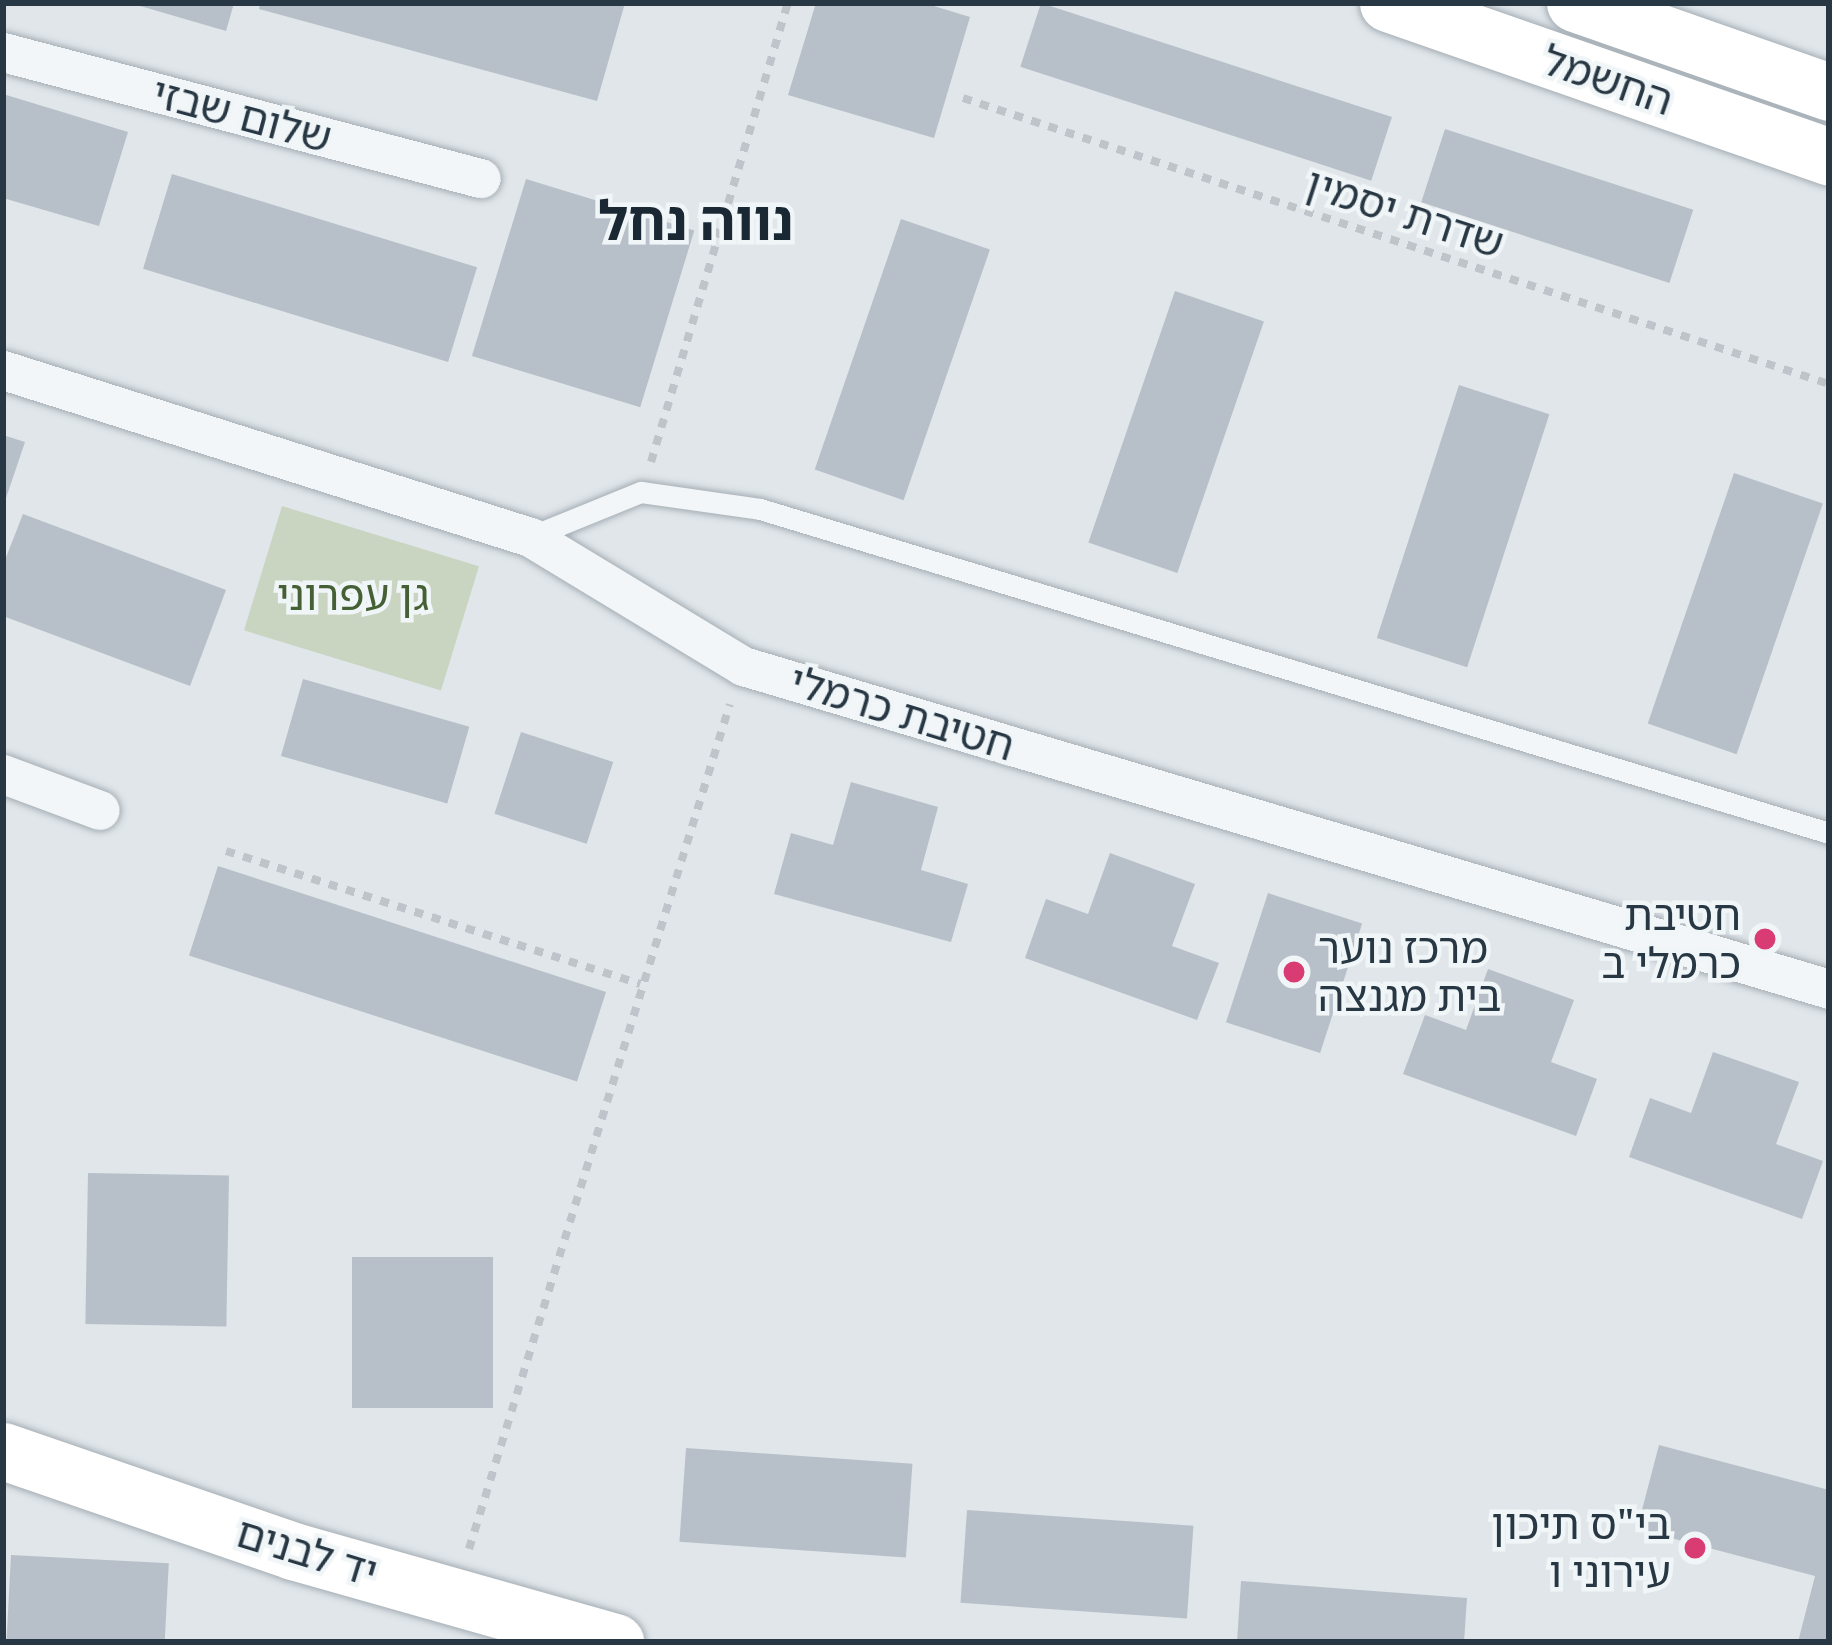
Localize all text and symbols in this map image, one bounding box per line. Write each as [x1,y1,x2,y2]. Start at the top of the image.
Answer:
street label: החשמל [1536,34,1680,126]
street label: שלום שבזי [147,67,337,163]
street label: שדרת יסמין [1300,157,1510,269]
district label: נווה נחל [599,189,793,253]
park label: גן עפרוני [277,570,429,620]
street label: חטיבת כרמלי [783,655,1021,771]
place label: חטיבת כרמלי ב [1601,890,1741,988]
place label: מרכז נוער בית מגנצה [1318,923,1502,1022]
marker: חטיבת כרמלי ב [1752,926,1778,952]
marker: מרכז נוער בית מגנצה [1281,959,1307,985]
place label: בי"ס תיכון עירוני ו [1491,1499,1671,1598]
street label: יד לבנים [230,1507,384,1597]
marker: בי"ס תיכון עירוני ו [1682,1535,1708,1561]

